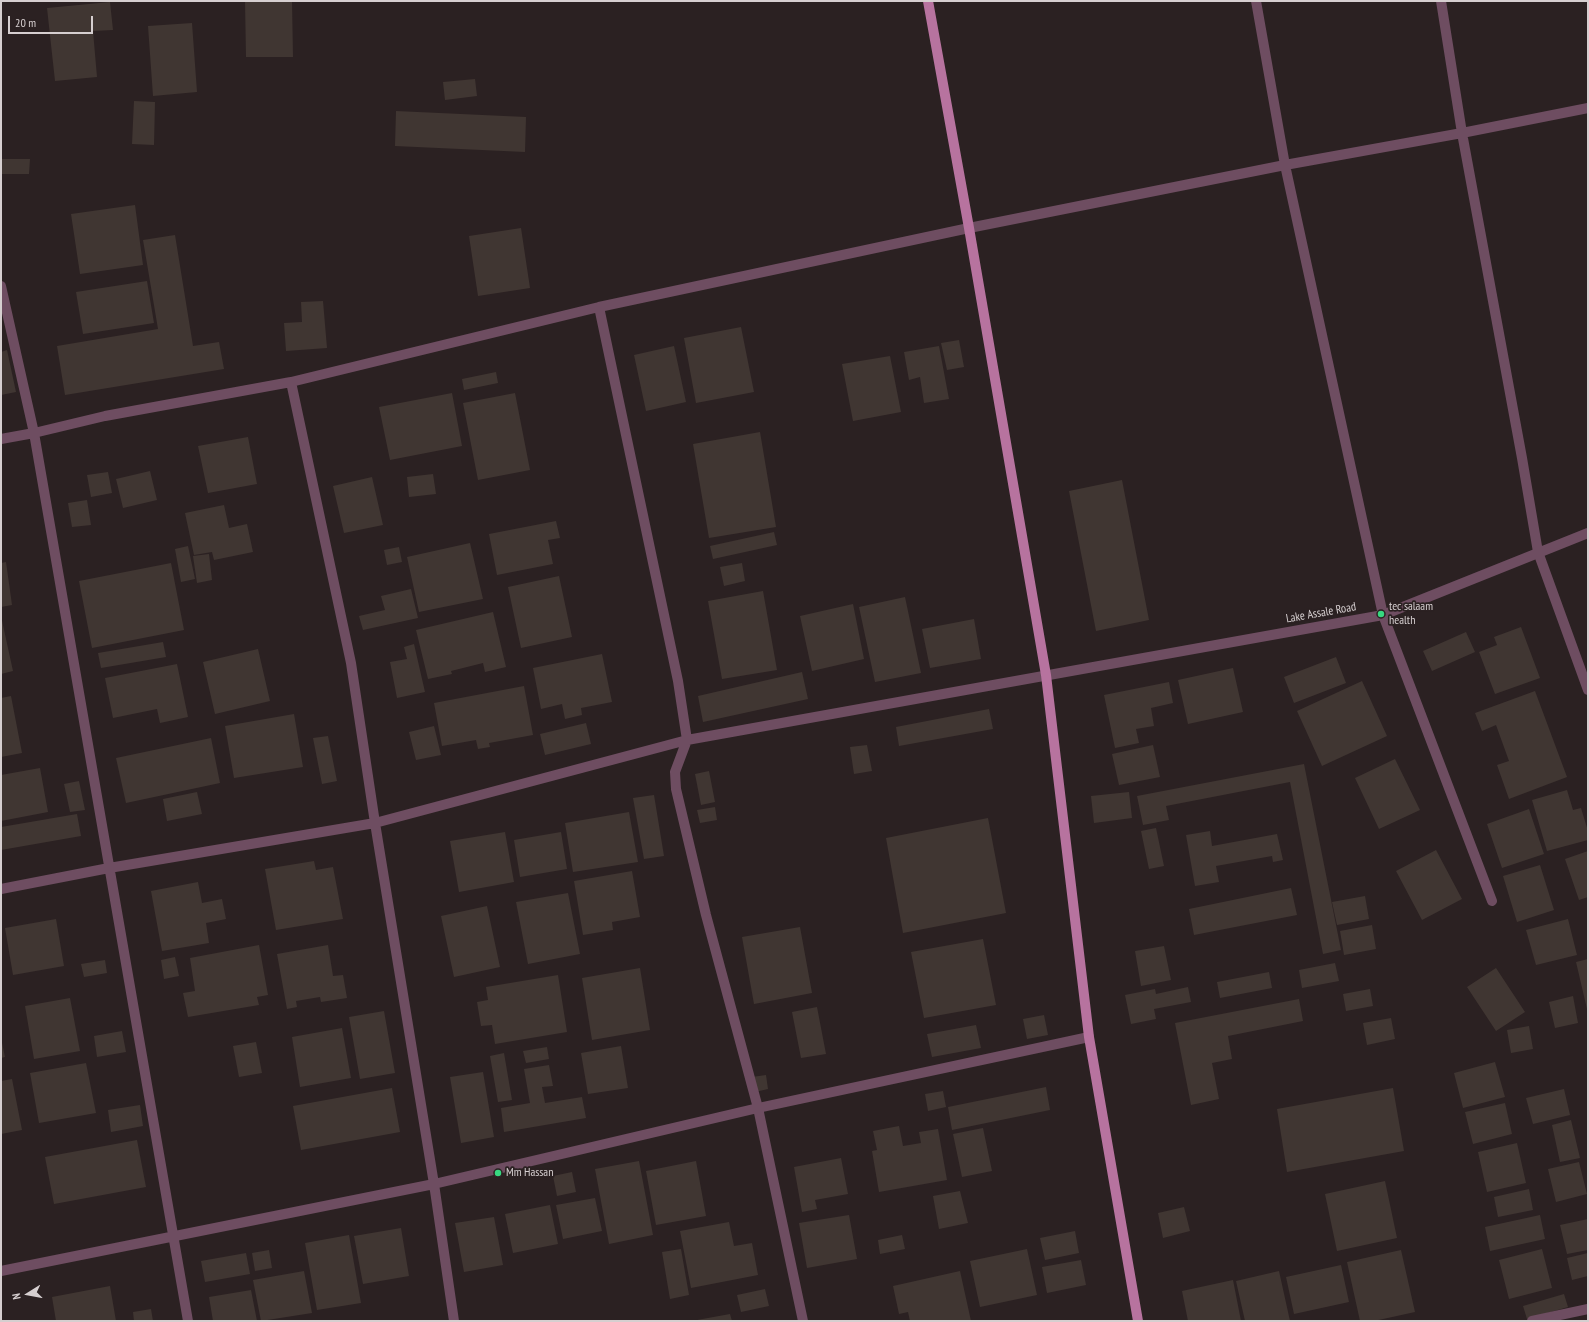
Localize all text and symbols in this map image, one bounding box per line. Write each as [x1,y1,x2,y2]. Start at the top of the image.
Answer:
scale bar [10,8,95,34]
text: 20 m [15,15,36,30]
street label: Lake Assale Road [1285,600,1357,626]
place label: tec salaam health [1389,600,1433,628]
marker: tec salaam health [1376,609,1386,619]
place label: Mm Hassan [506,1166,553,1180]
marker: Mm Hassan [493,1168,503,1178]
north arrow [8,1274,48,1314]
text: N [9,1292,24,1301]

